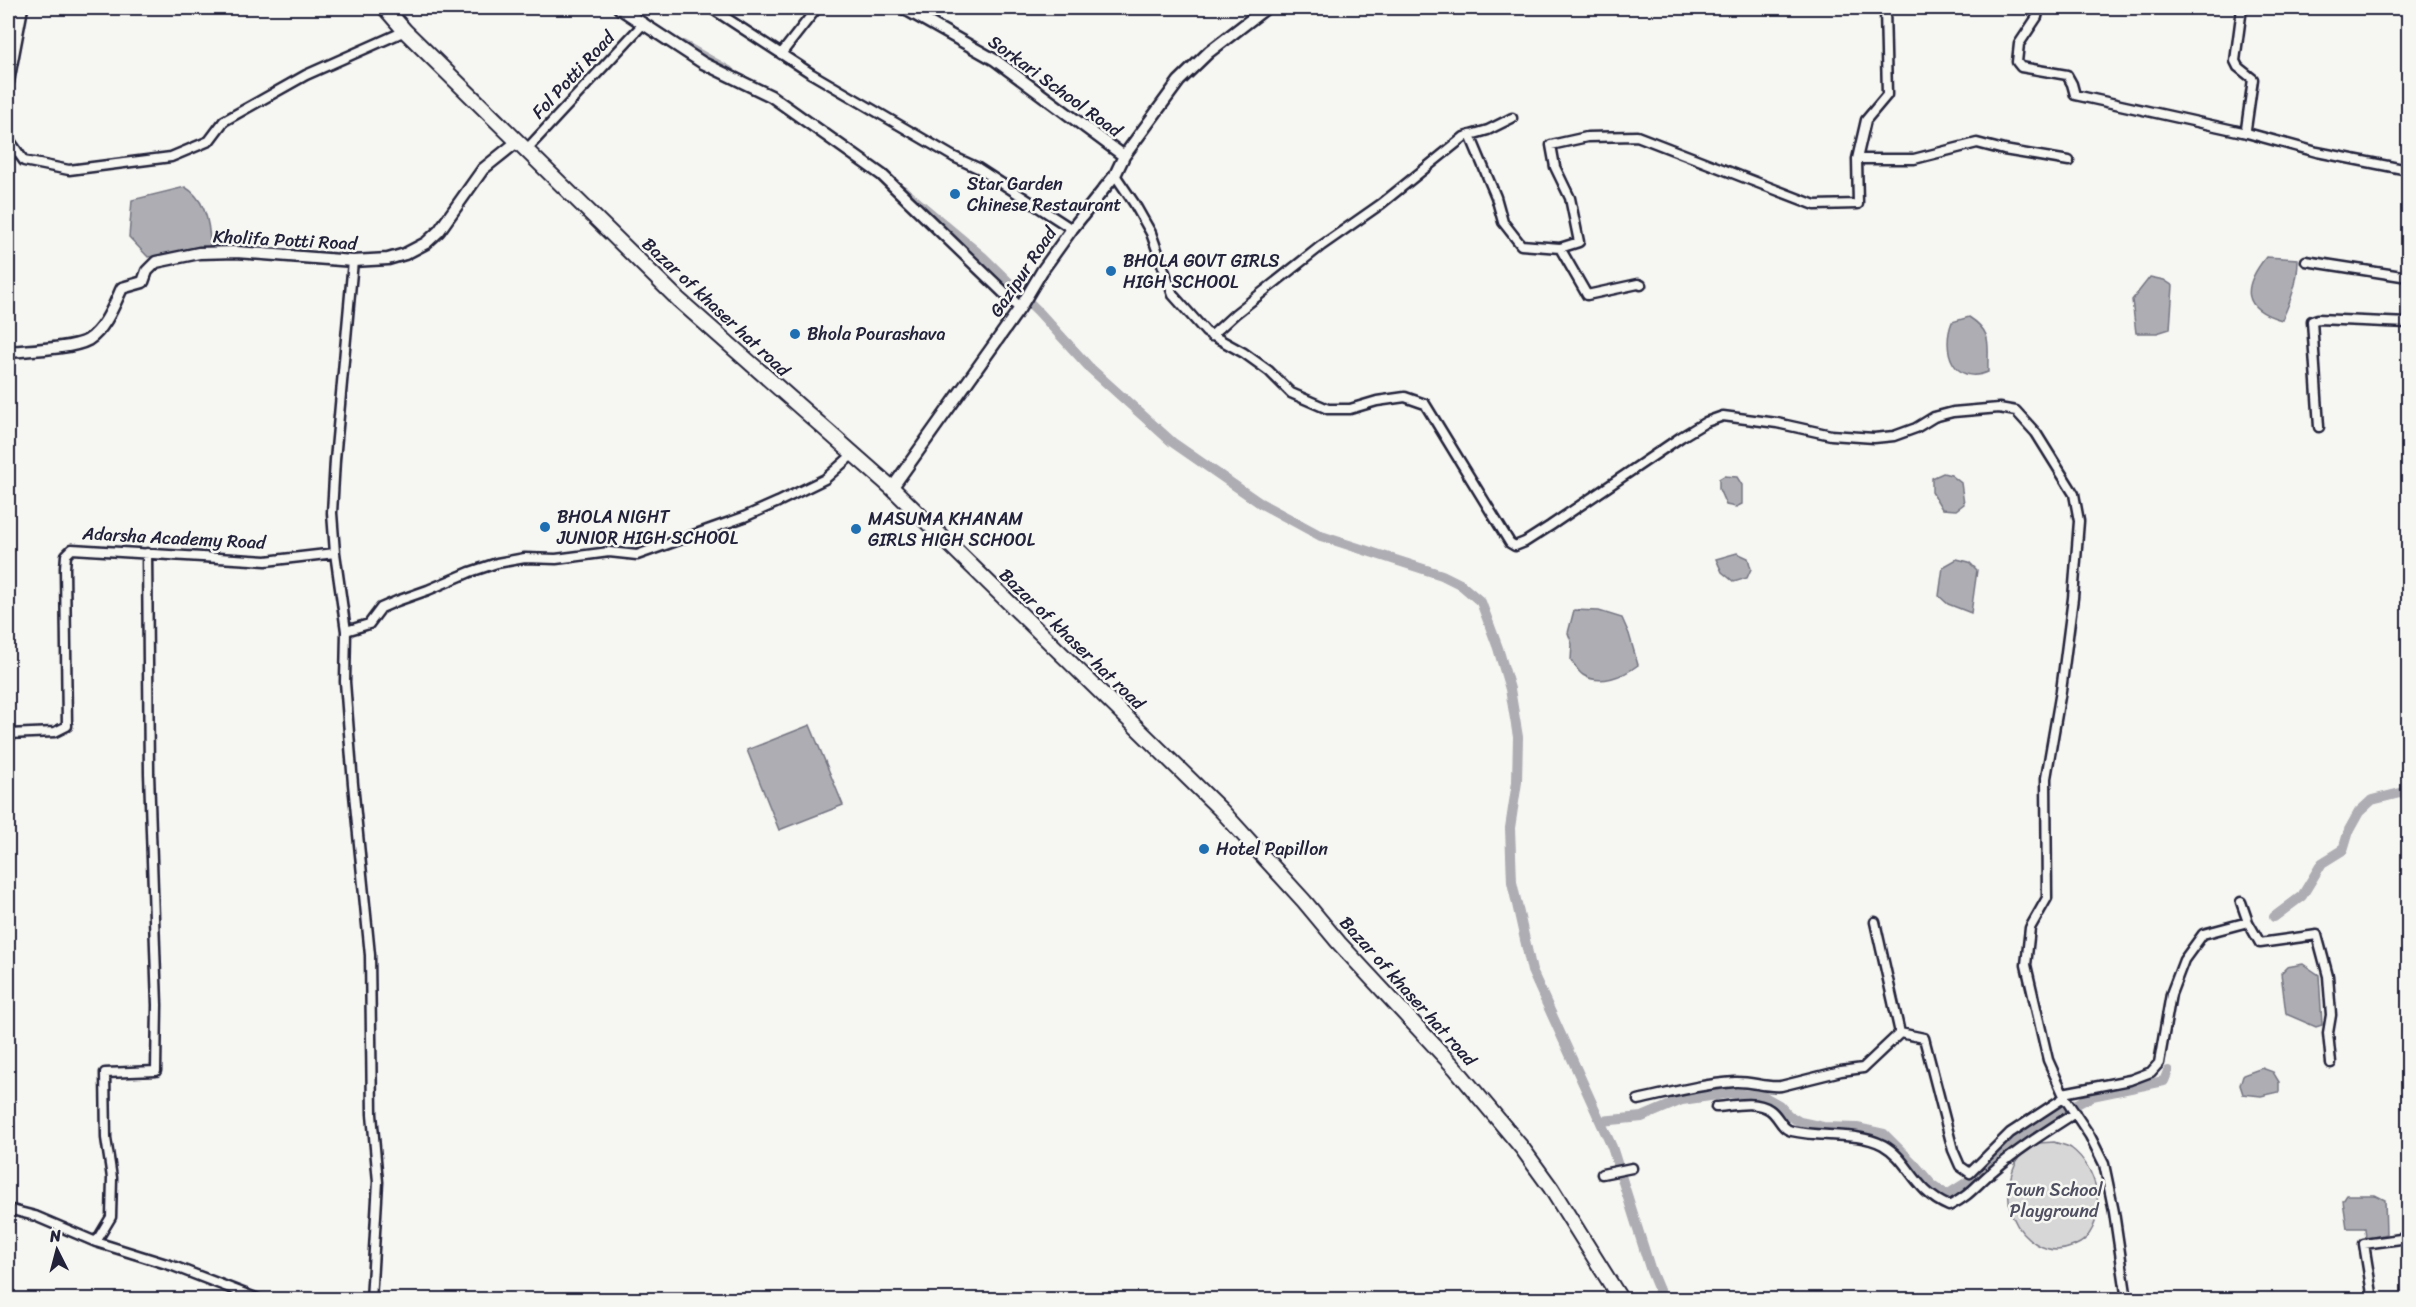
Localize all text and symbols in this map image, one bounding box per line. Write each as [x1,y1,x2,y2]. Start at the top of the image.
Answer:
street label: Fol Potti Road [523,22,624,127]
street label: Sorkari School Road [981,26,1130,147]
place label: Star Garden Chinese Restaurant [967,168,1121,221]
marker: Star Garden Chinese Restaurant [948,187,962,201]
street label: Gazipur Road [981,219,1066,324]
street label: Kholifa Potti Road [212,220,359,260]
street label: Bazar of khaser hat road [634,229,799,386]
place label: BHOLA GOVT GIRLS HIGH SCHOOL [1123,245,1280,298]
marker: BHOLA GOVT GIRLS HIGH SCHOOL [1104,264,1118,278]
place label: Bhola Pourashava [807,318,945,350]
marker: Bhola Pourashava [788,327,802,341]
place label: BHOLA NIGHT JUNIOR HIGH SCHOOL [556,501,739,554]
place label: MASUMA KHANAM GIRLS HIGH SCHOOL [868,503,1036,556]
street label: Adarsha Academy Road [81,517,268,559]
marker: BHOLA NIGHT JUNIOR HIGH SCHOOL [538,520,552,534]
marker: MASUMA KHANAM GIRLS HIGH SCHOOL [849,522,863,536]
street label: Bazar of khaser hat road [991,560,1154,719]
place label: Hotel Papillon [1216,833,1328,865]
marker: Hotel Papillon [1197,842,1211,856]
street label: Bazar of khaser hat road [1331,908,1486,1075]
park label: Town School Playground [2005,1174,2104,1227]
north arrow [27,1220,87,1280]
text: N [47,1220,63,1251]

